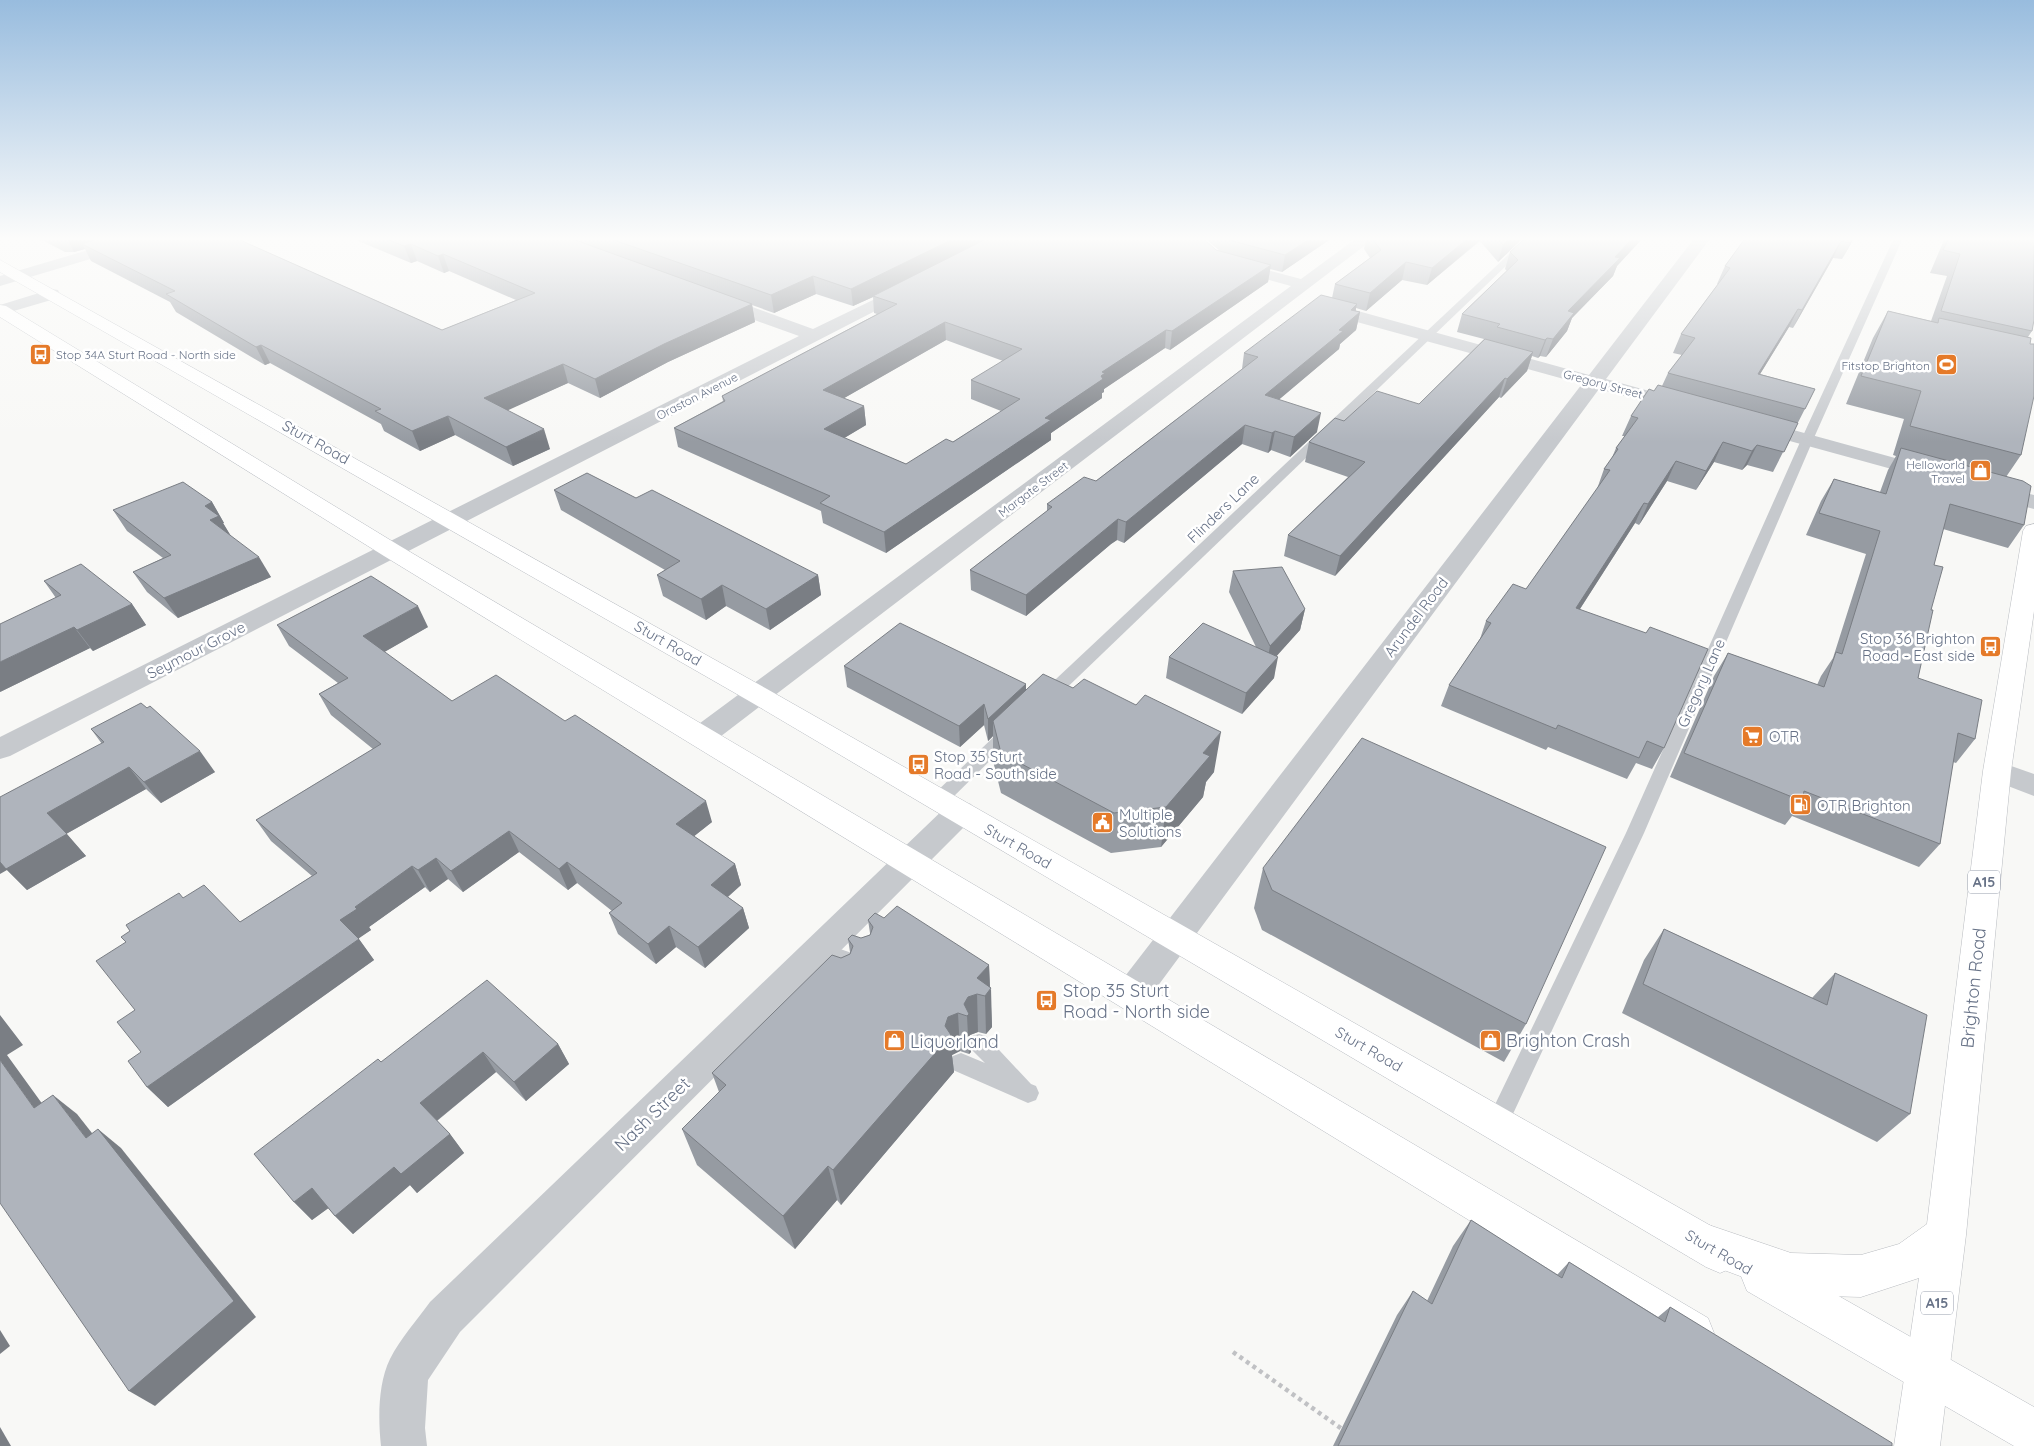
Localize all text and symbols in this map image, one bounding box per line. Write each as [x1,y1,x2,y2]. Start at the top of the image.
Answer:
bus stop icon: Stop 34A Sturt Road - North side [28,342,52,366]
place label: Stop 34A Sturt Road - North side [56,347,236,362]
sports icon: Fitstop Brighton [1934,353,1958,377]
place label: Fitstop Brighton [1841,358,1930,373]
street label: Gregory Street [1562,366,1644,402]
street label: Oraston Avenue [654,369,740,423]
street label: Sturt Road [279,416,353,468]
place label: Helloworld Travel [1906,457,1965,486]
street label: Margate Street [995,458,1071,520]
shop icon: Helloworld Travel [1969,459,1993,483]
street label: Flinders Lane [1183,469,1263,547]
street label: Arundel Road [1380,573,1452,661]
street label: Sturt Road [631,616,705,670]
street label: Seymour Grove [144,617,248,683]
place label: Stop 36 Brighton Road - East side [1860,629,1975,665]
bus stop icon: Stop 36 Brighton Road - East side [1979,635,2003,659]
street label: Gregory Lane [1673,636,1729,730]
supermarket icon: OTR [1741,724,1765,748]
place label: OTR [1769,727,1799,746]
place label: Stop 35 Sturt Road - South side [934,747,1057,783]
bus stop icon: Stop 35 Sturt Road - South side [906,753,930,777]
fuel station icon: OTR Brighton [1789,793,1813,817]
place label: OTR Brighton [1817,796,1911,815]
place label: Multiple Solutions [1119,805,1181,841]
public building icon: Multiple Solutions [1091,811,1115,835]
street label: Sturt Road [981,819,1055,873]
road number: A15 [1968,870,2000,894]
street label: Brighton Road [1955,927,1991,1049]
place label: Stop 35 Sturt Road - North side [1063,979,1210,1023]
bus stop icon: Stop 35 Sturt Road - North side [1035,988,1059,1012]
street label: Sturt Road [1332,1022,1406,1076]
shop icon: Brighton Crash [1478,1028,1502,1052]
shop icon: Liquorland [882,1029,906,1053]
place label: Brighton Crash [1506,1029,1630,1052]
place label: Liquorland [910,1030,999,1053]
street label: Nash Street [609,1072,695,1156]
street label: Sturt Road [1682,1225,1756,1279]
road number: A15 [1921,1292,1953,1315]

